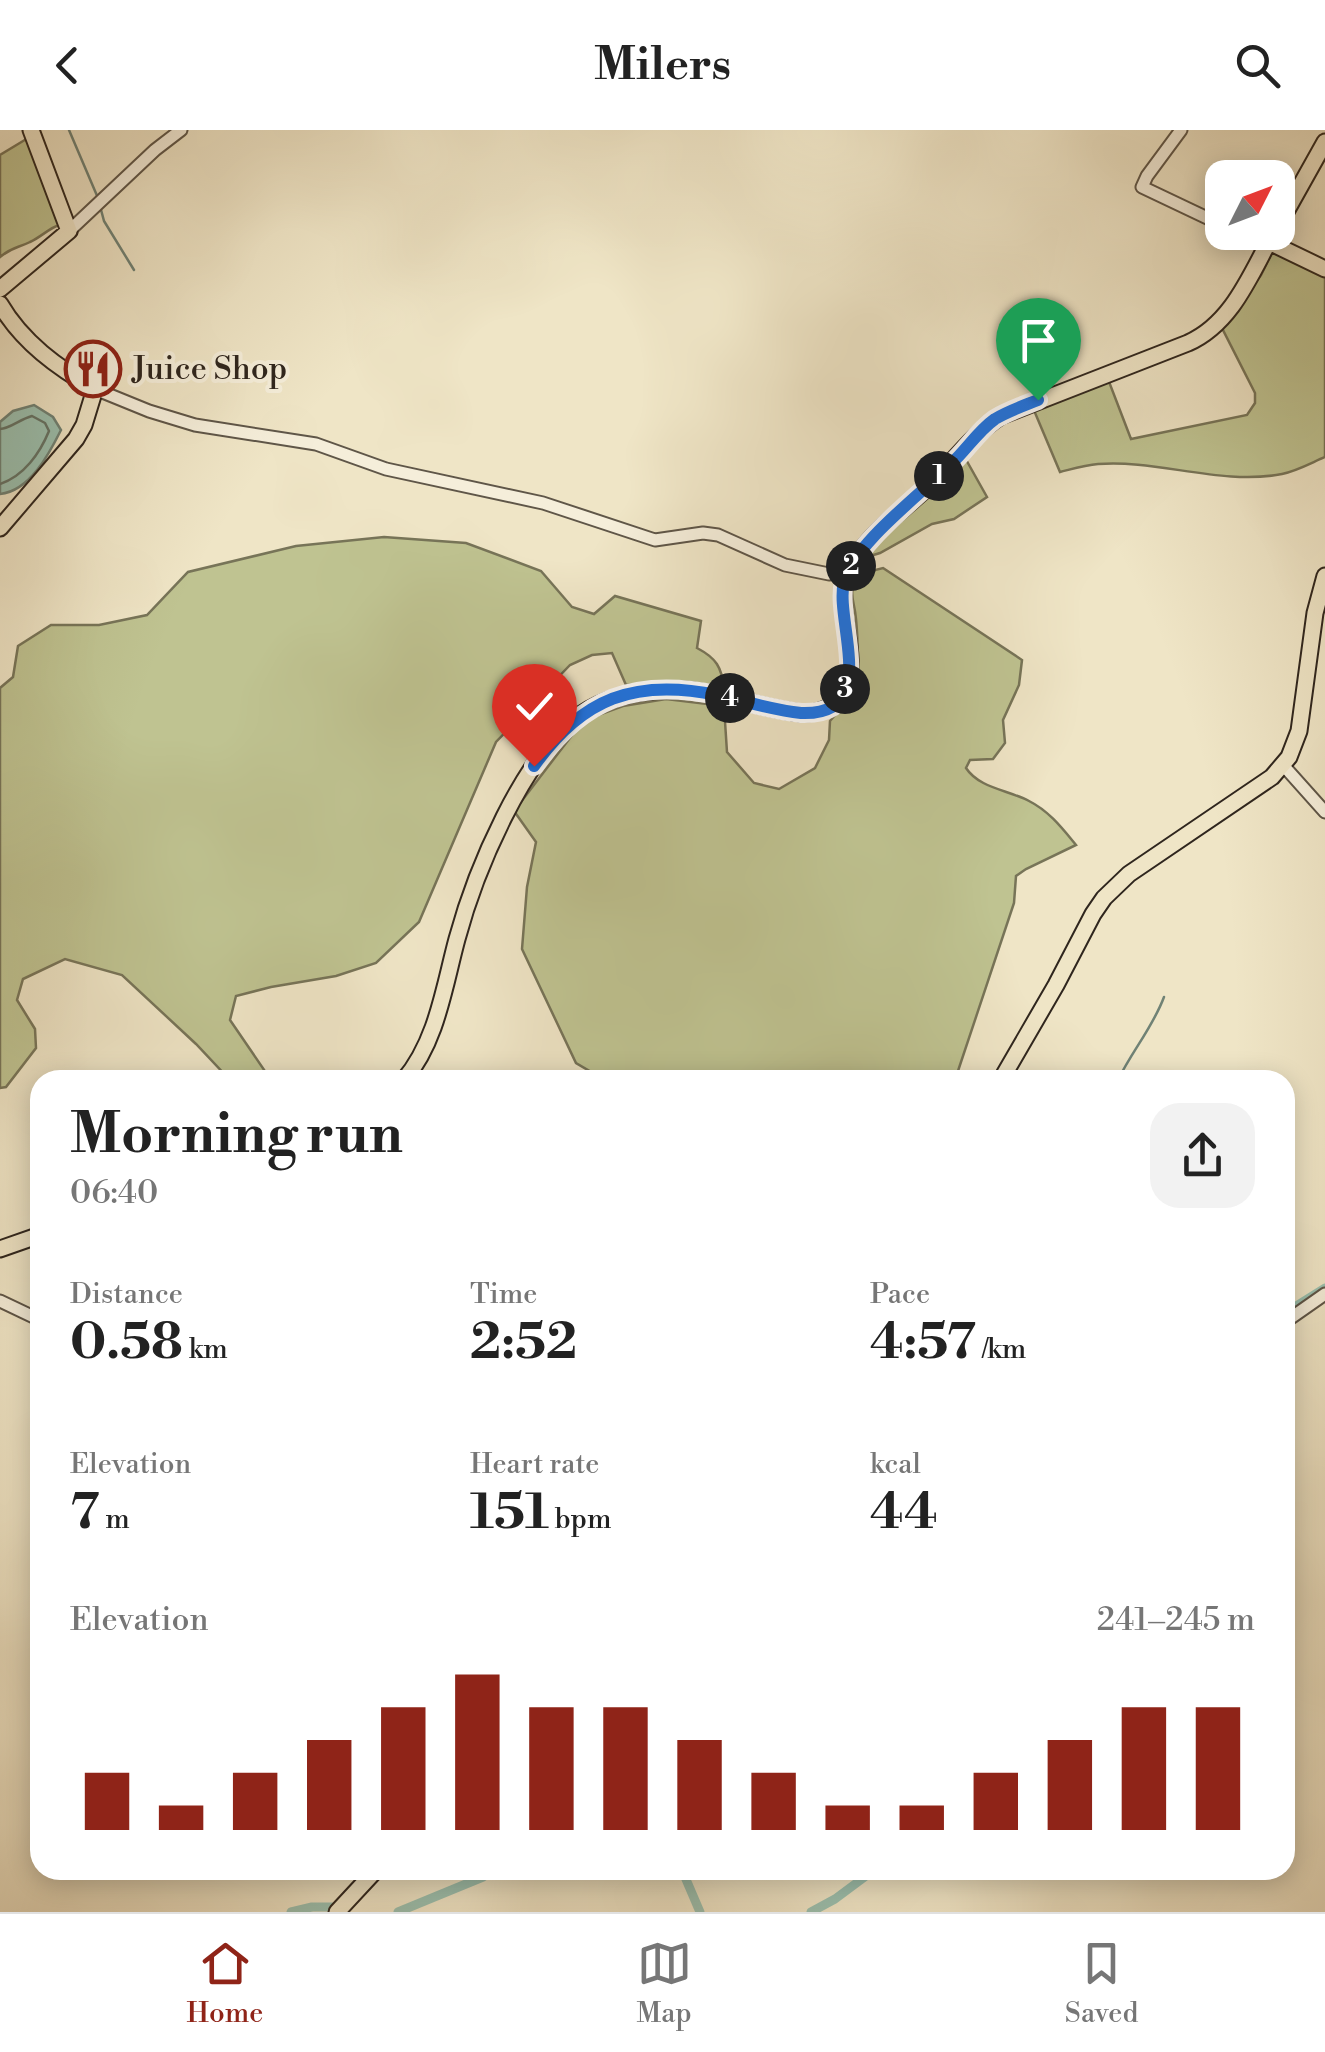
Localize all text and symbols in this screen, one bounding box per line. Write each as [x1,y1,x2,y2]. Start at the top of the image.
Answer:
text: Milers [594,37,731,94]
icon: back [40,38,95,93]
icon: search [1230,38,1285,93]
north arrow [1205,160,1295,250]
map controls [1205,160,1295,250]
pin [996,298,1081,401]
icon: arrive [1011,313,1066,368]
restaurant icon: Juice Shop [63,339,123,399]
place label: Juice Shop [131,349,287,389]
pin: 1 [914,451,964,501]
text: 1 [932,458,946,493]
pin: 2 [826,541,876,591]
text: 2 [842,548,860,583]
pin [492,664,577,767]
pin: 3 [820,664,870,714]
text: 3 [837,671,853,706]
pin: 4 [705,673,755,723]
icon: check [507,679,562,734]
text: 4 [721,680,739,715]
text: Morning run [70,1101,403,1170]
button: share [1150,1103,1255,1208]
text: 06:40 [70,1173,158,1213]
text: Distance [70,1277,183,1312]
text: Time [470,1277,537,1312]
text: Pace [870,1277,930,1312]
text: 0.58 [70,1312,183,1374]
text: 2:52 [470,1312,577,1374]
text: 4:57 [870,1312,976,1374]
text: km [183,1332,228,1367]
text: /km [976,1332,1026,1367]
text: Elevation [70,1447,191,1482]
text: Heart rate [470,1447,599,1482]
text: kcal [870,1447,921,1482]
text: 7 [70,1482,100,1544]
text: 151 [470,1482,549,1544]
text: 44 [870,1482,938,1544]
text: m [100,1502,130,1537]
text: bpm [549,1502,611,1537]
text: Elevation [70,1600,209,1640]
text: 241–245 m [1097,1600,1255,1640]
tab: Home [187,1936,263,2031]
tab: Map [637,1936,692,2031]
tab: Saved [1065,1936,1138,2031]

